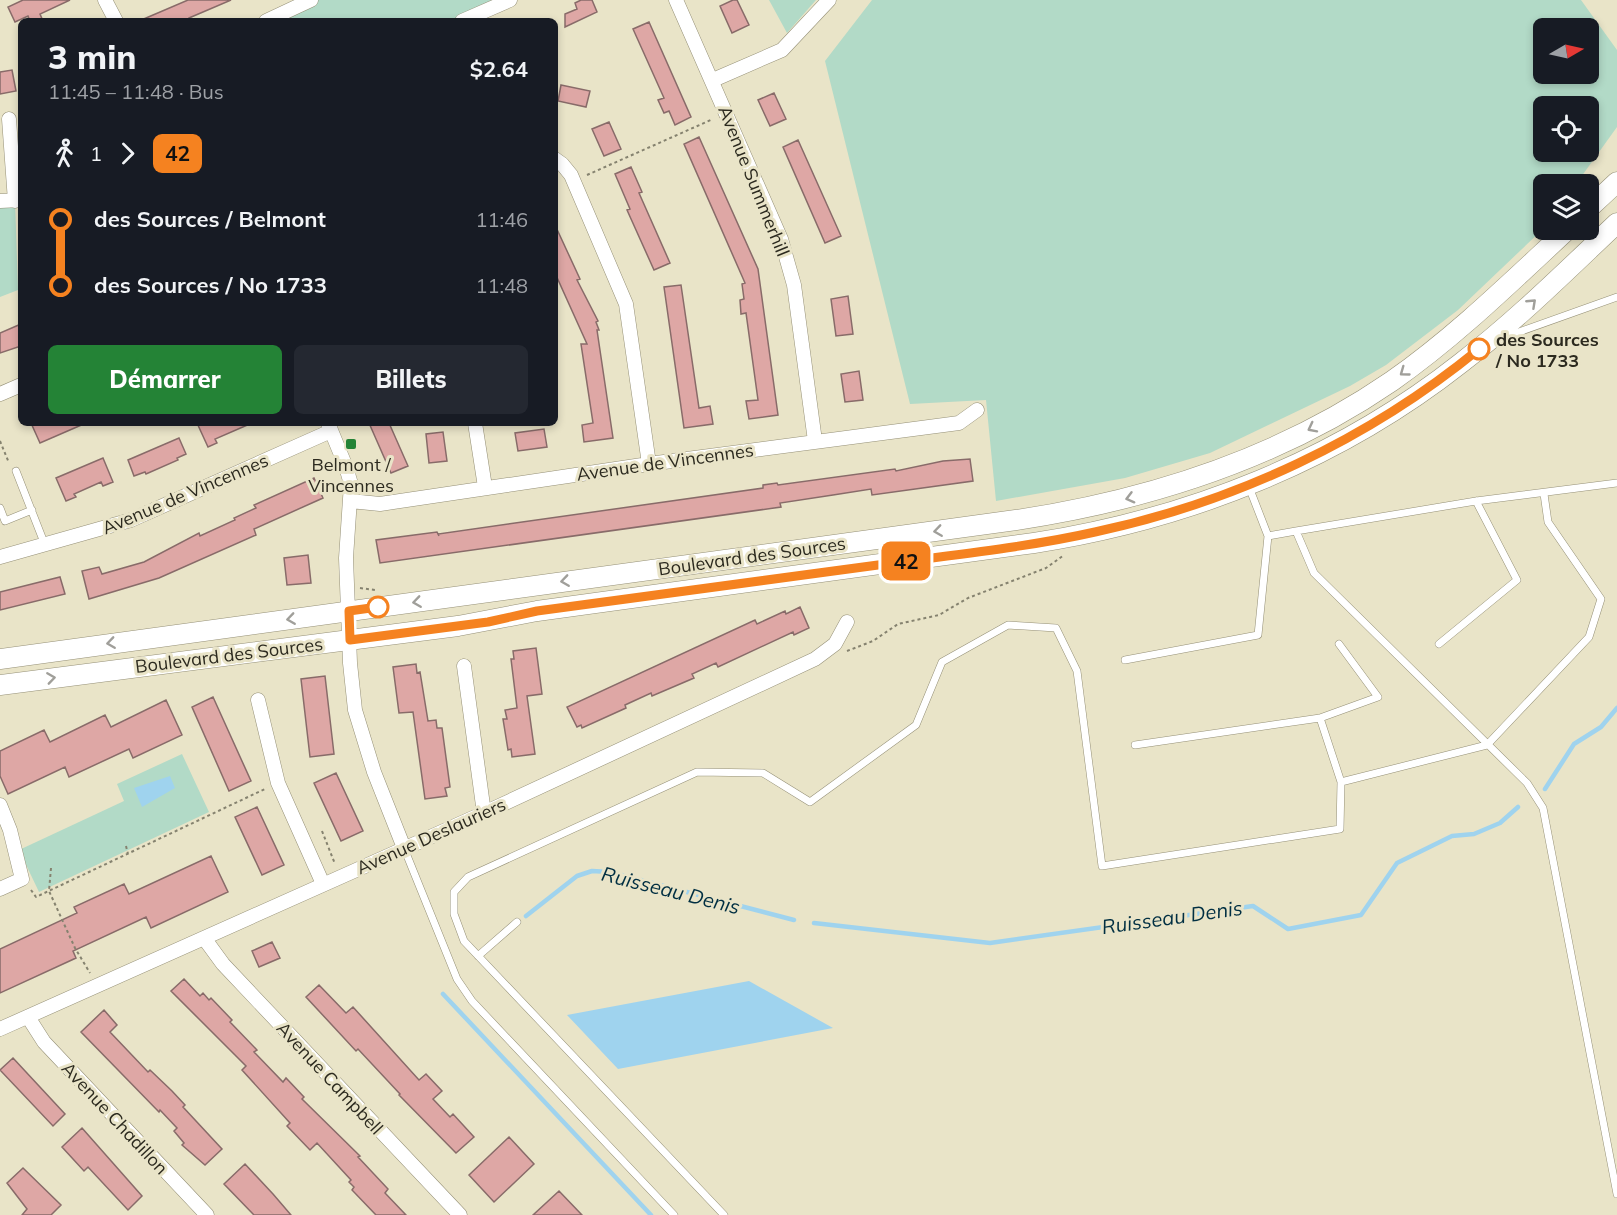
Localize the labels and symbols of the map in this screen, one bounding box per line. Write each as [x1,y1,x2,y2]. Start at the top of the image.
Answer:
north arrow [1533,18,1599,84]
street label: Avenue Summerhill [713,102,795,260]
one-way arrow [1525,299,1536,310]
place label: des Sources / No 1733 [1495,328,1599,372]
marker: des Sources / No 1733 [1468,338,1490,360]
one-way arrow [1400,364,1411,375]
one-way arrow [1307,420,1318,432]
marker: Belmont / Vincennes [344,437,358,451]
street label: Avenue de Vincennes [575,438,755,486]
street label: Avenue de Vincennes [98,449,272,539]
place label: Belmont / Vincennes [308,453,394,497]
one-way arrow [1126,491,1136,503]
one-way arrow [934,524,943,536]
street label: Boulevard des Sources [657,531,847,581]
line badge: 42 [879,542,933,580]
one-way arrow [560,575,569,587]
one-way arrow [412,595,422,607]
unlabelled marker [367,596,389,618]
one-way arrow [286,612,296,624]
street label: Boulevard des Sources [134,632,324,678]
one-way arrow [106,637,116,649]
one-way arrow [47,672,56,684]
street label: Avenue Deslauriers [353,793,509,879]
water label: Ruisseau Denis [599,861,743,919]
water label: Ruisseau Denis [1100,895,1244,939]
street label: Avenue Campbell [272,1017,388,1139]
street label: Avenue Chadillon [57,1057,173,1179]

